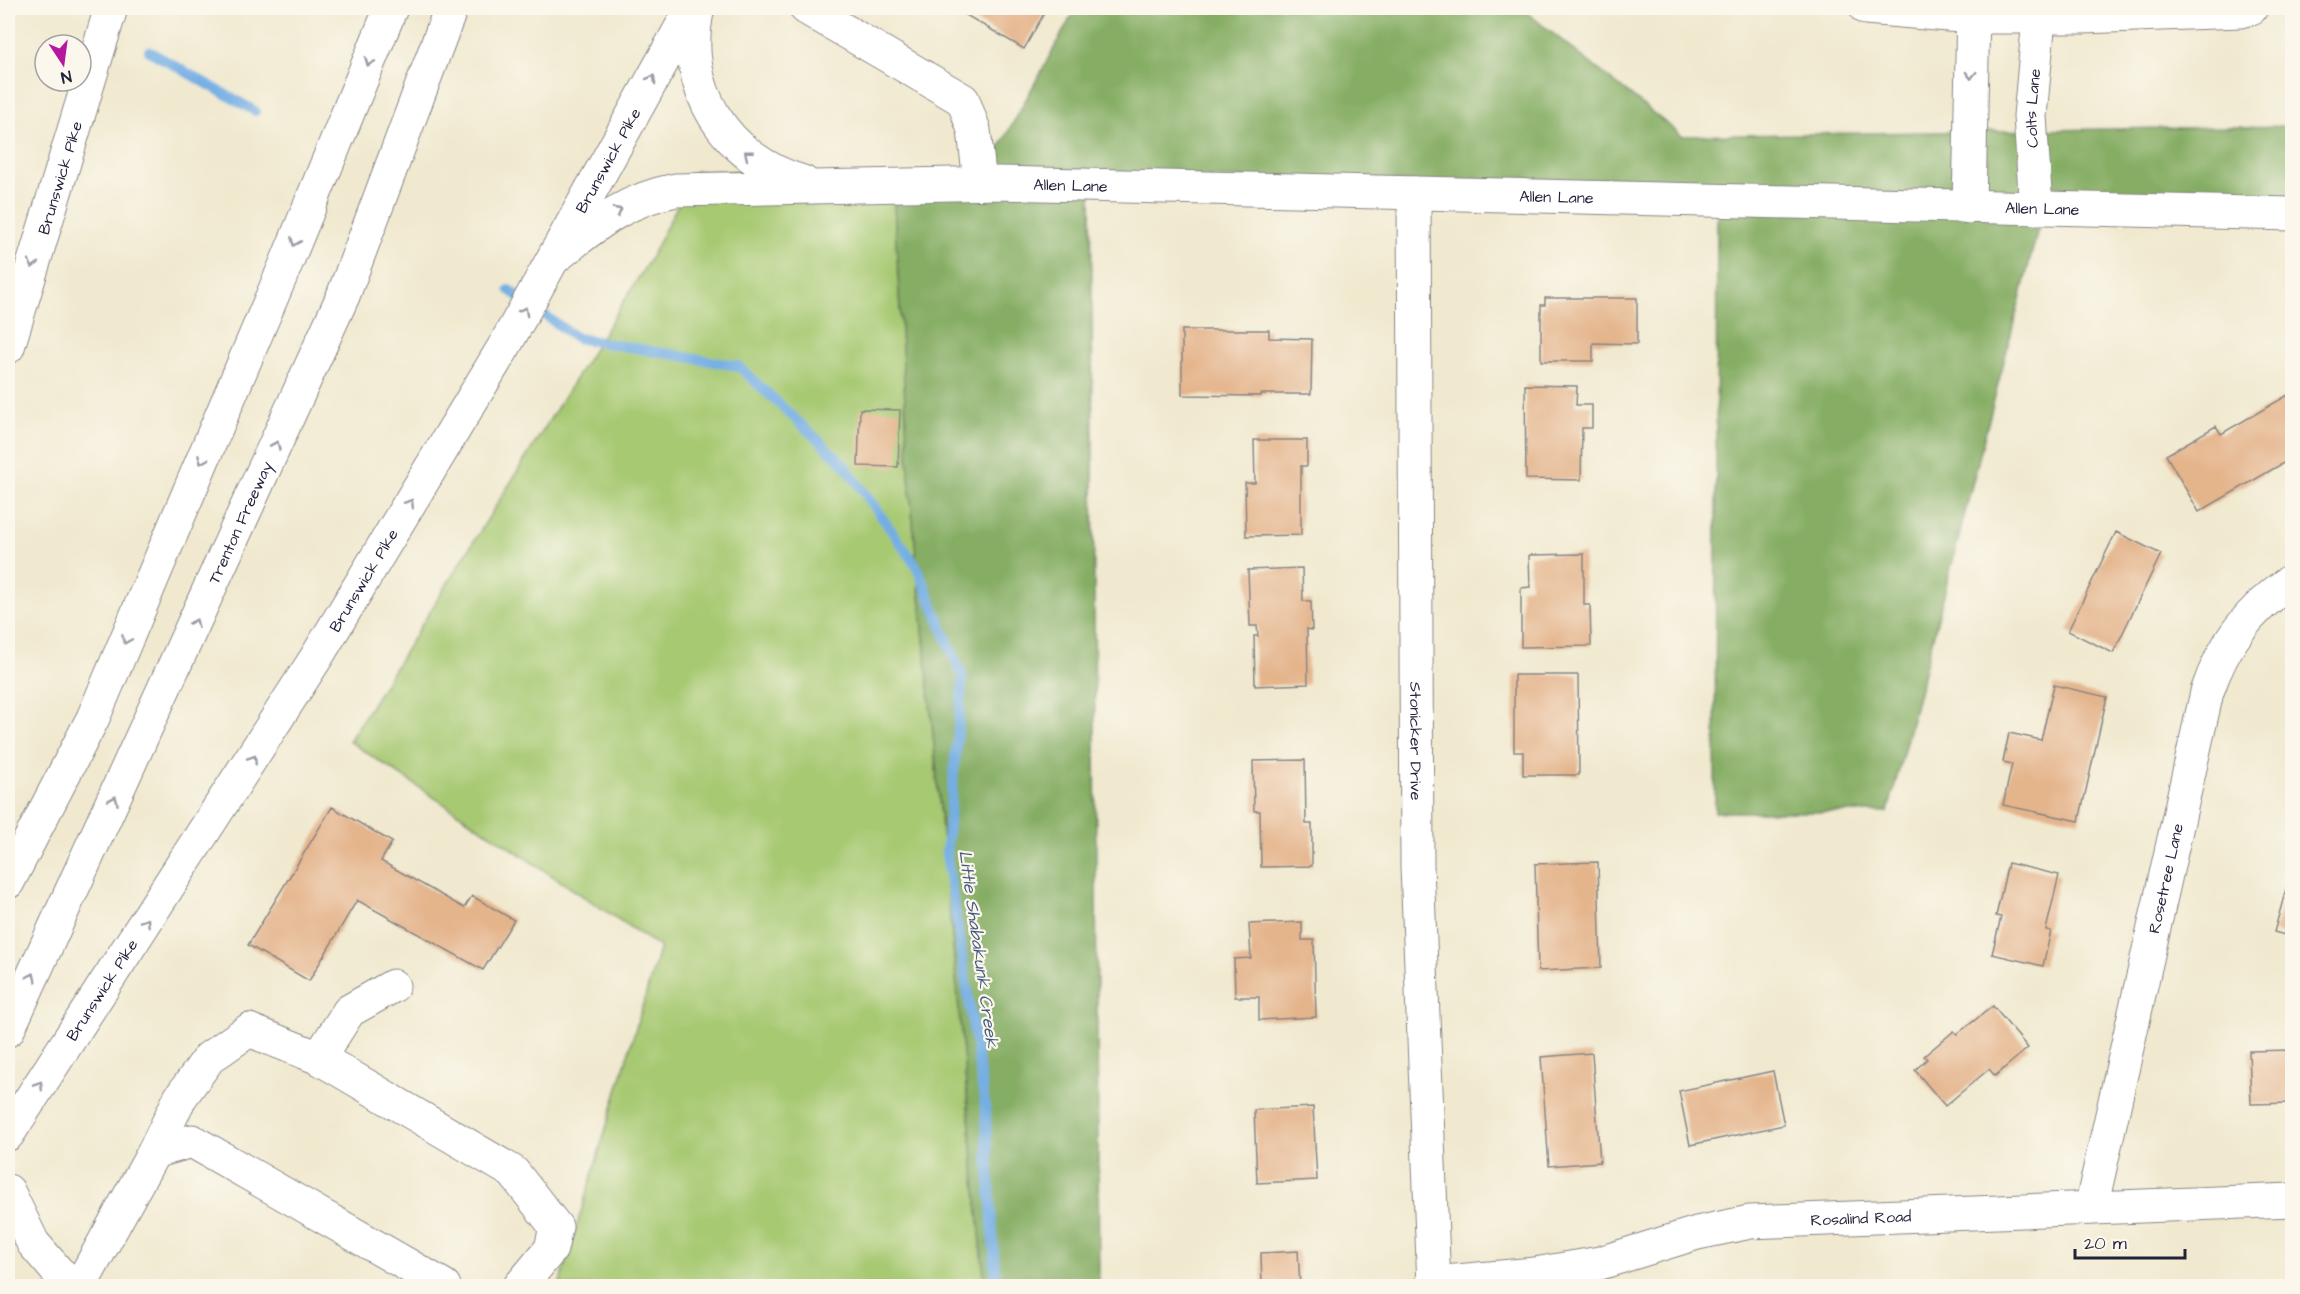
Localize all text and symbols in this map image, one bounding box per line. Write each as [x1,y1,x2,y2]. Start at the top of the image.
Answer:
north arrow [33,33,93,93]
one-way arrow [363,56,376,66]
text: N [59,65,74,88]
street label: Colts Lane [2020,67,2046,149]
one-way arrow [1965,71,1977,80]
one-way arrow [645,75,656,86]
street label: Brunswick Pike [570,104,647,217]
street label: Brunswick Pike [33,118,88,237]
one-way arrow [744,151,755,162]
street label: Allen Lane [1033,174,1108,198]
street label: Allen Lane [1519,185,1594,209]
street label: Allen Lane [2005,197,2080,221]
one-way arrow [611,207,622,218]
one-way arrow [290,236,302,247]
one-way arrow [28,258,40,269]
one-way arrow [517,307,528,318]
one-way arrow [268,440,280,451]
one-way arrow [198,454,210,465]
street label: Trenton Freeway [203,458,279,588]
one-way arrow [403,499,414,509]
street label: Brunswick Pike [324,524,404,636]
one-way arrow [188,618,200,629]
one-way arrow [121,634,133,645]
street label: Stonicker Drive [1404,682,1427,801]
one-way arrow [245,754,256,765]
one-way arrow [107,795,119,806]
street label: Rosetree Lane [2143,821,2189,935]
water label: Little Shabakunk Creek [952,849,1005,1050]
one-way arrow [139,918,150,929]
street label: Brunswick Pike [61,935,144,1045]
one-way arrow [25,973,37,984]
one-way arrow [32,1081,44,1091]
street label: Rosalind Road [1810,1205,1912,1232]
scale bar [2075,1222,2184,1260]
text: 20 m [2084,1231,2127,1256]

